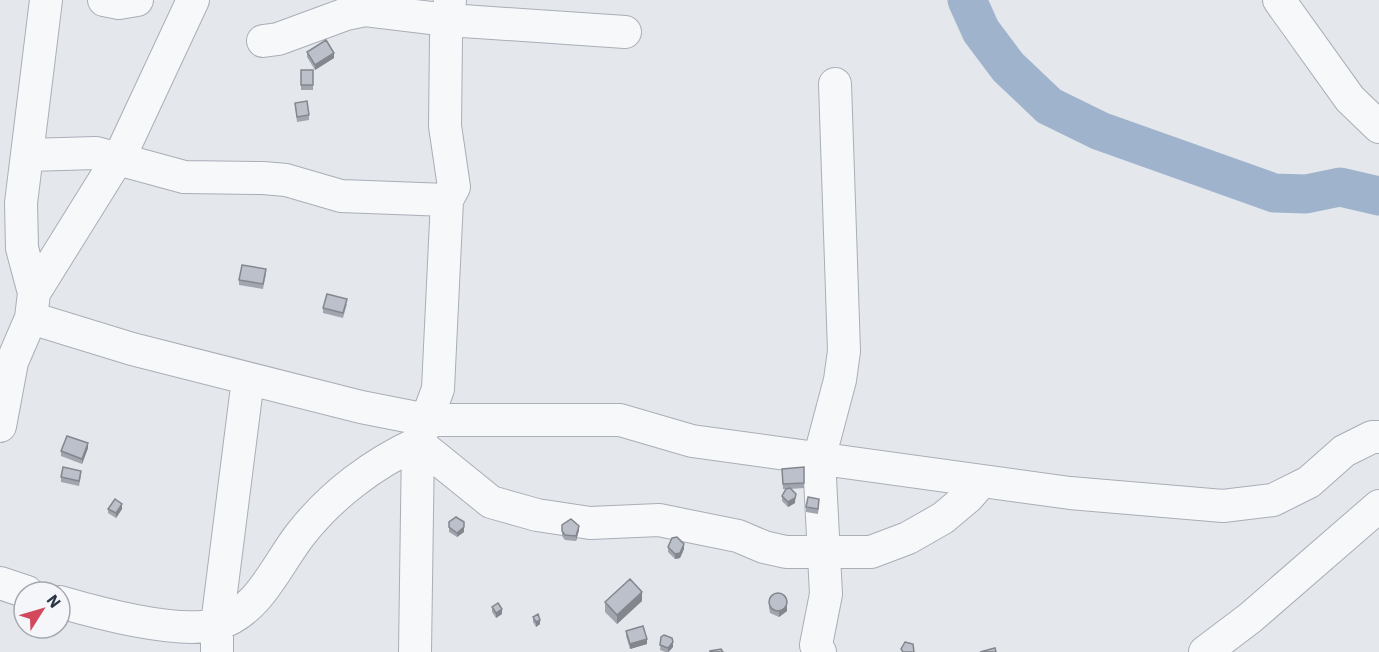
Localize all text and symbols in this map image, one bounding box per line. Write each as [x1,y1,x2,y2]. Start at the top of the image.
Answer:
north arrow [12,580,72,640]
text: N [43,590,65,612]

